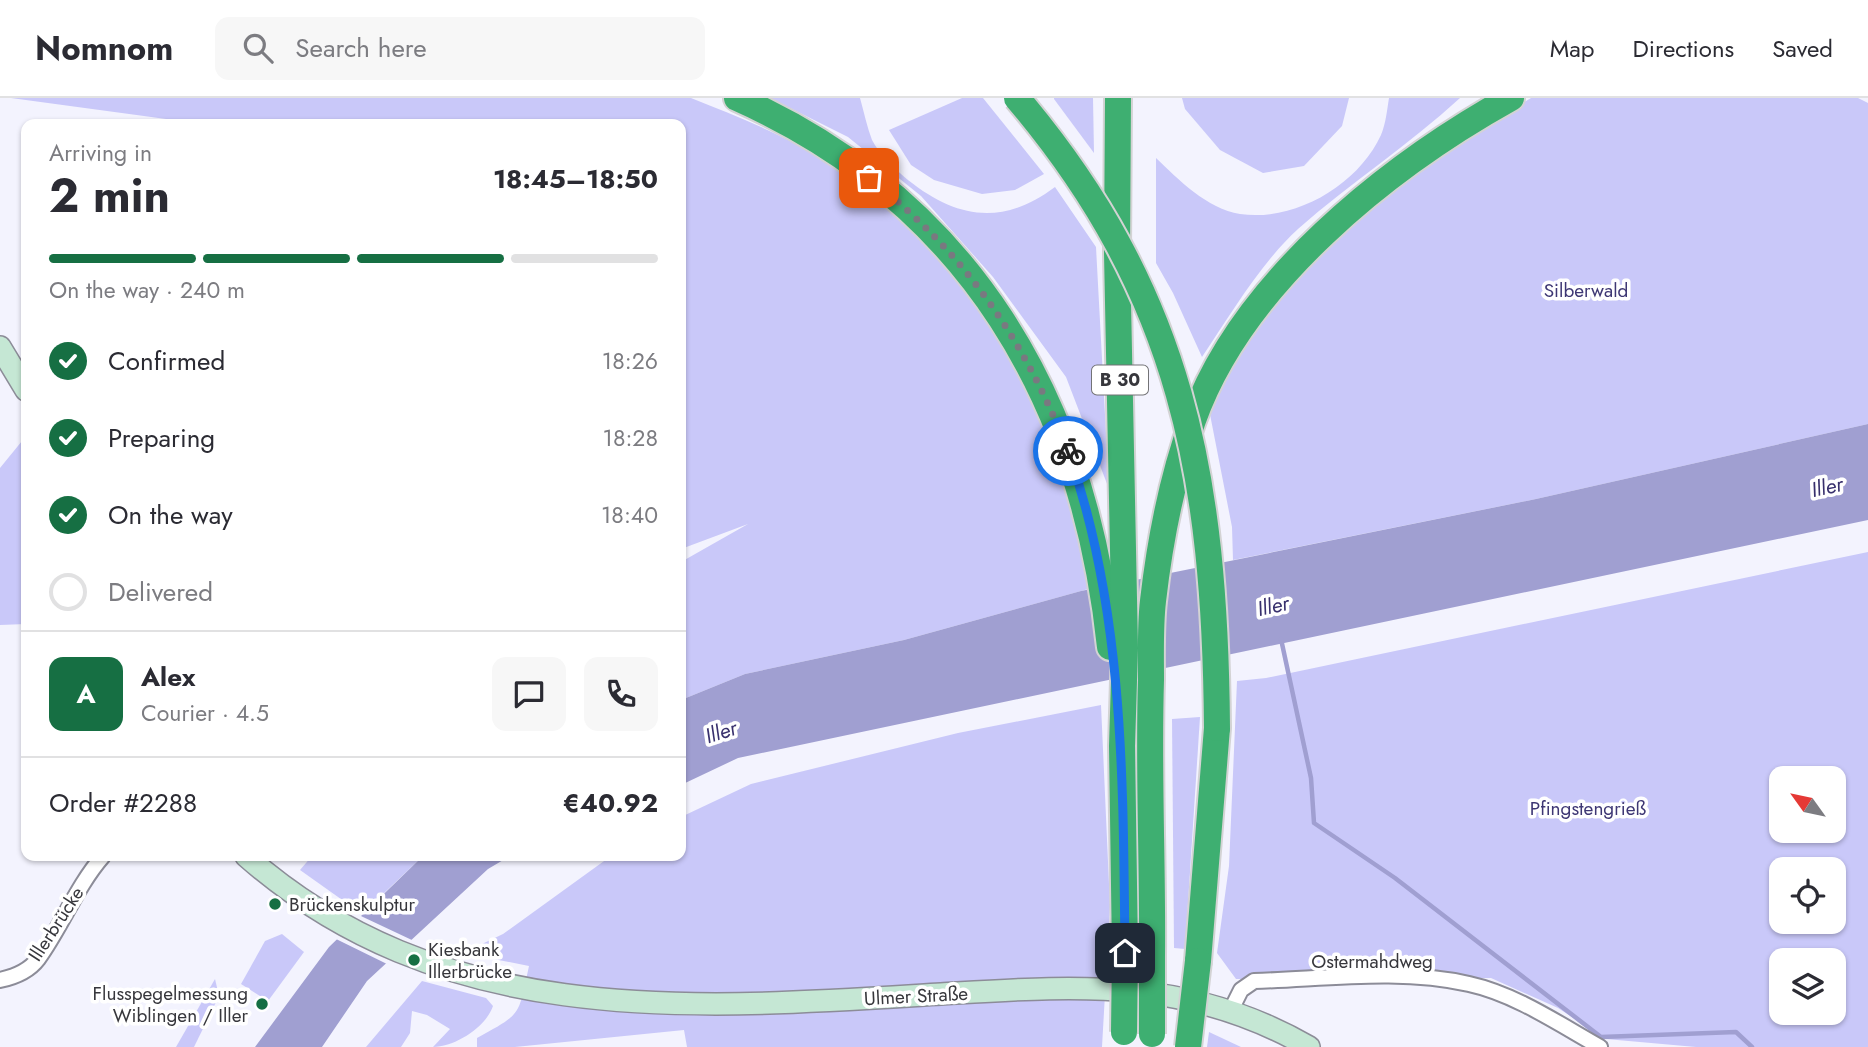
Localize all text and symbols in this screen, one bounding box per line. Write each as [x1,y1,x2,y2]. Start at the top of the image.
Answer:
search box [215,17,705,80]
text: Nomnom [35,25,173,72]
icon: search [239,29,277,67]
text: Search here [295,29,427,67]
text: Map [1550,31,1595,66]
text: Directions [1633,31,1734,66]
text: Saved [1772,31,1833,66]
text: Arriving in [49,136,152,170]
pin [839,148,899,208]
icon: bag [850,159,888,197]
text: 18:45–18:50 [493,160,658,198]
text: 2 min [49,163,170,229]
text: On the way · 240 m [49,273,245,307]
park label: Silberwald [1544,277,1628,304]
icon: check [49,342,87,380]
text: Confirmed [108,342,225,380]
text: 18:26 [602,344,658,378]
road number: B 30 [1092,366,1148,394]
courier [1033,416,1103,486]
icon: check [49,419,87,457]
text: Preparing [108,419,215,457]
text: 18:28 [603,421,658,455]
icon: bike [1049,432,1087,470]
water label: Iller [1808,469,1847,505]
icon: check [49,496,87,534]
text: On the way [108,496,233,534]
text: 18:40 [601,498,658,532]
text: Delivered [108,573,213,611]
water label: Iller [1254,588,1293,624]
button: chat [492,657,566,731]
button: phone [584,657,658,731]
text: Alex [141,658,195,696]
text: A [76,675,96,713]
text: Courier · 4.5 [141,696,269,730]
water label: Iller [701,713,742,751]
north arrow [1769,766,1846,844]
map controls [1769,766,1846,1025]
text: Order #2288 [49,784,197,822]
text: €40.92 [563,784,658,822]
park label: Pfingstengrieß [1530,795,1646,822]
button: locate [1769,857,1846,934]
street label: Illerbrücke [22,881,90,967]
place label: Brückenskulptur [289,891,416,918]
marker: Brückenskulptur [267,896,283,912]
pin [1095,923,1155,983]
icon: home [1106,934,1144,972]
place label: Kiesbank Illerbrücke [428,936,512,985]
street label: Ostermahdweg [1311,948,1433,975]
button: layers [1769,948,1846,1025]
marker: Kiesbank Illerbrücke [406,952,422,968]
place label: Flusspegelmessung Wiblingen / Iller [93,980,248,1029]
street label: Ulmer Straße [863,980,969,1012]
marker: Flusspegelmessung Wiblingen / Iller [254,996,270,1012]

